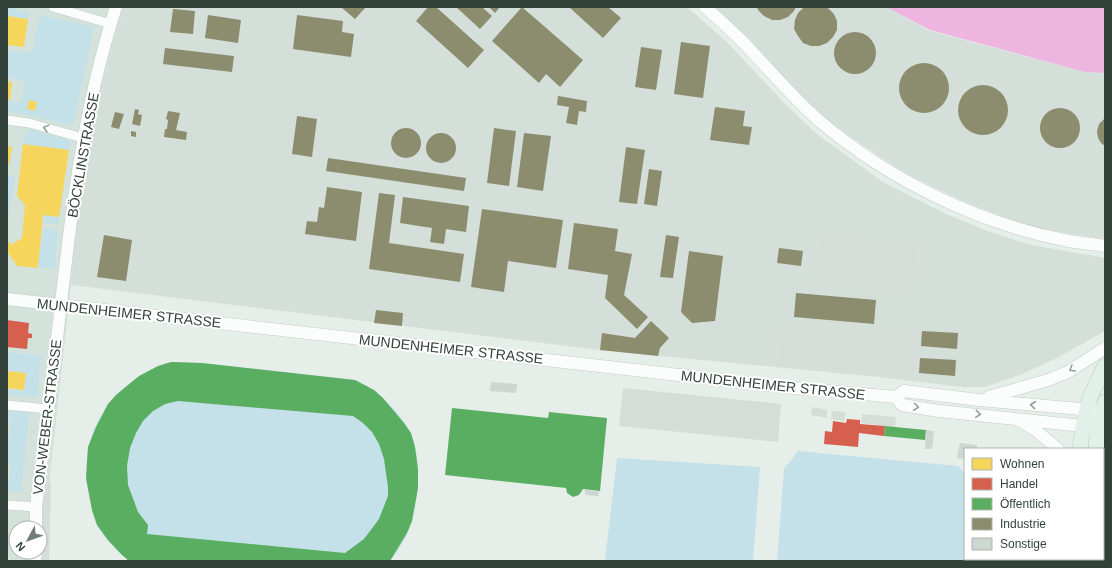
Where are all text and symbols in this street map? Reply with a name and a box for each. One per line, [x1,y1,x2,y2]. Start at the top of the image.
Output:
street label: BÖCKLINSTRASSE [63,91,102,219]
one-way arrow [42,124,49,133]
street label: MUNDENHEIMER STRASSE [36,295,222,331]
street label: MUNDENHEIMER STRASSE [358,331,544,367]
street label: VON-WEBER-STRASSE [30,338,64,496]
one-way arrow [1069,364,1076,371]
street label: MUNDENHEIMER STRASSE [680,367,866,403]
one-way arrow [1030,401,1036,410]
one-way arrow [913,402,919,411]
one-way arrow [975,410,981,419]
legend [964,448,1104,560]
text: Wohnen [1000,457,1044,471]
text: Handel [1000,477,1038,491]
text: Öffentlich [1000,497,1050,511]
text: Industrie [1000,517,1046,531]
north arrow [8,520,48,560]
text: Sonstige [1000,537,1047,551]
text: N [13,540,28,553]

